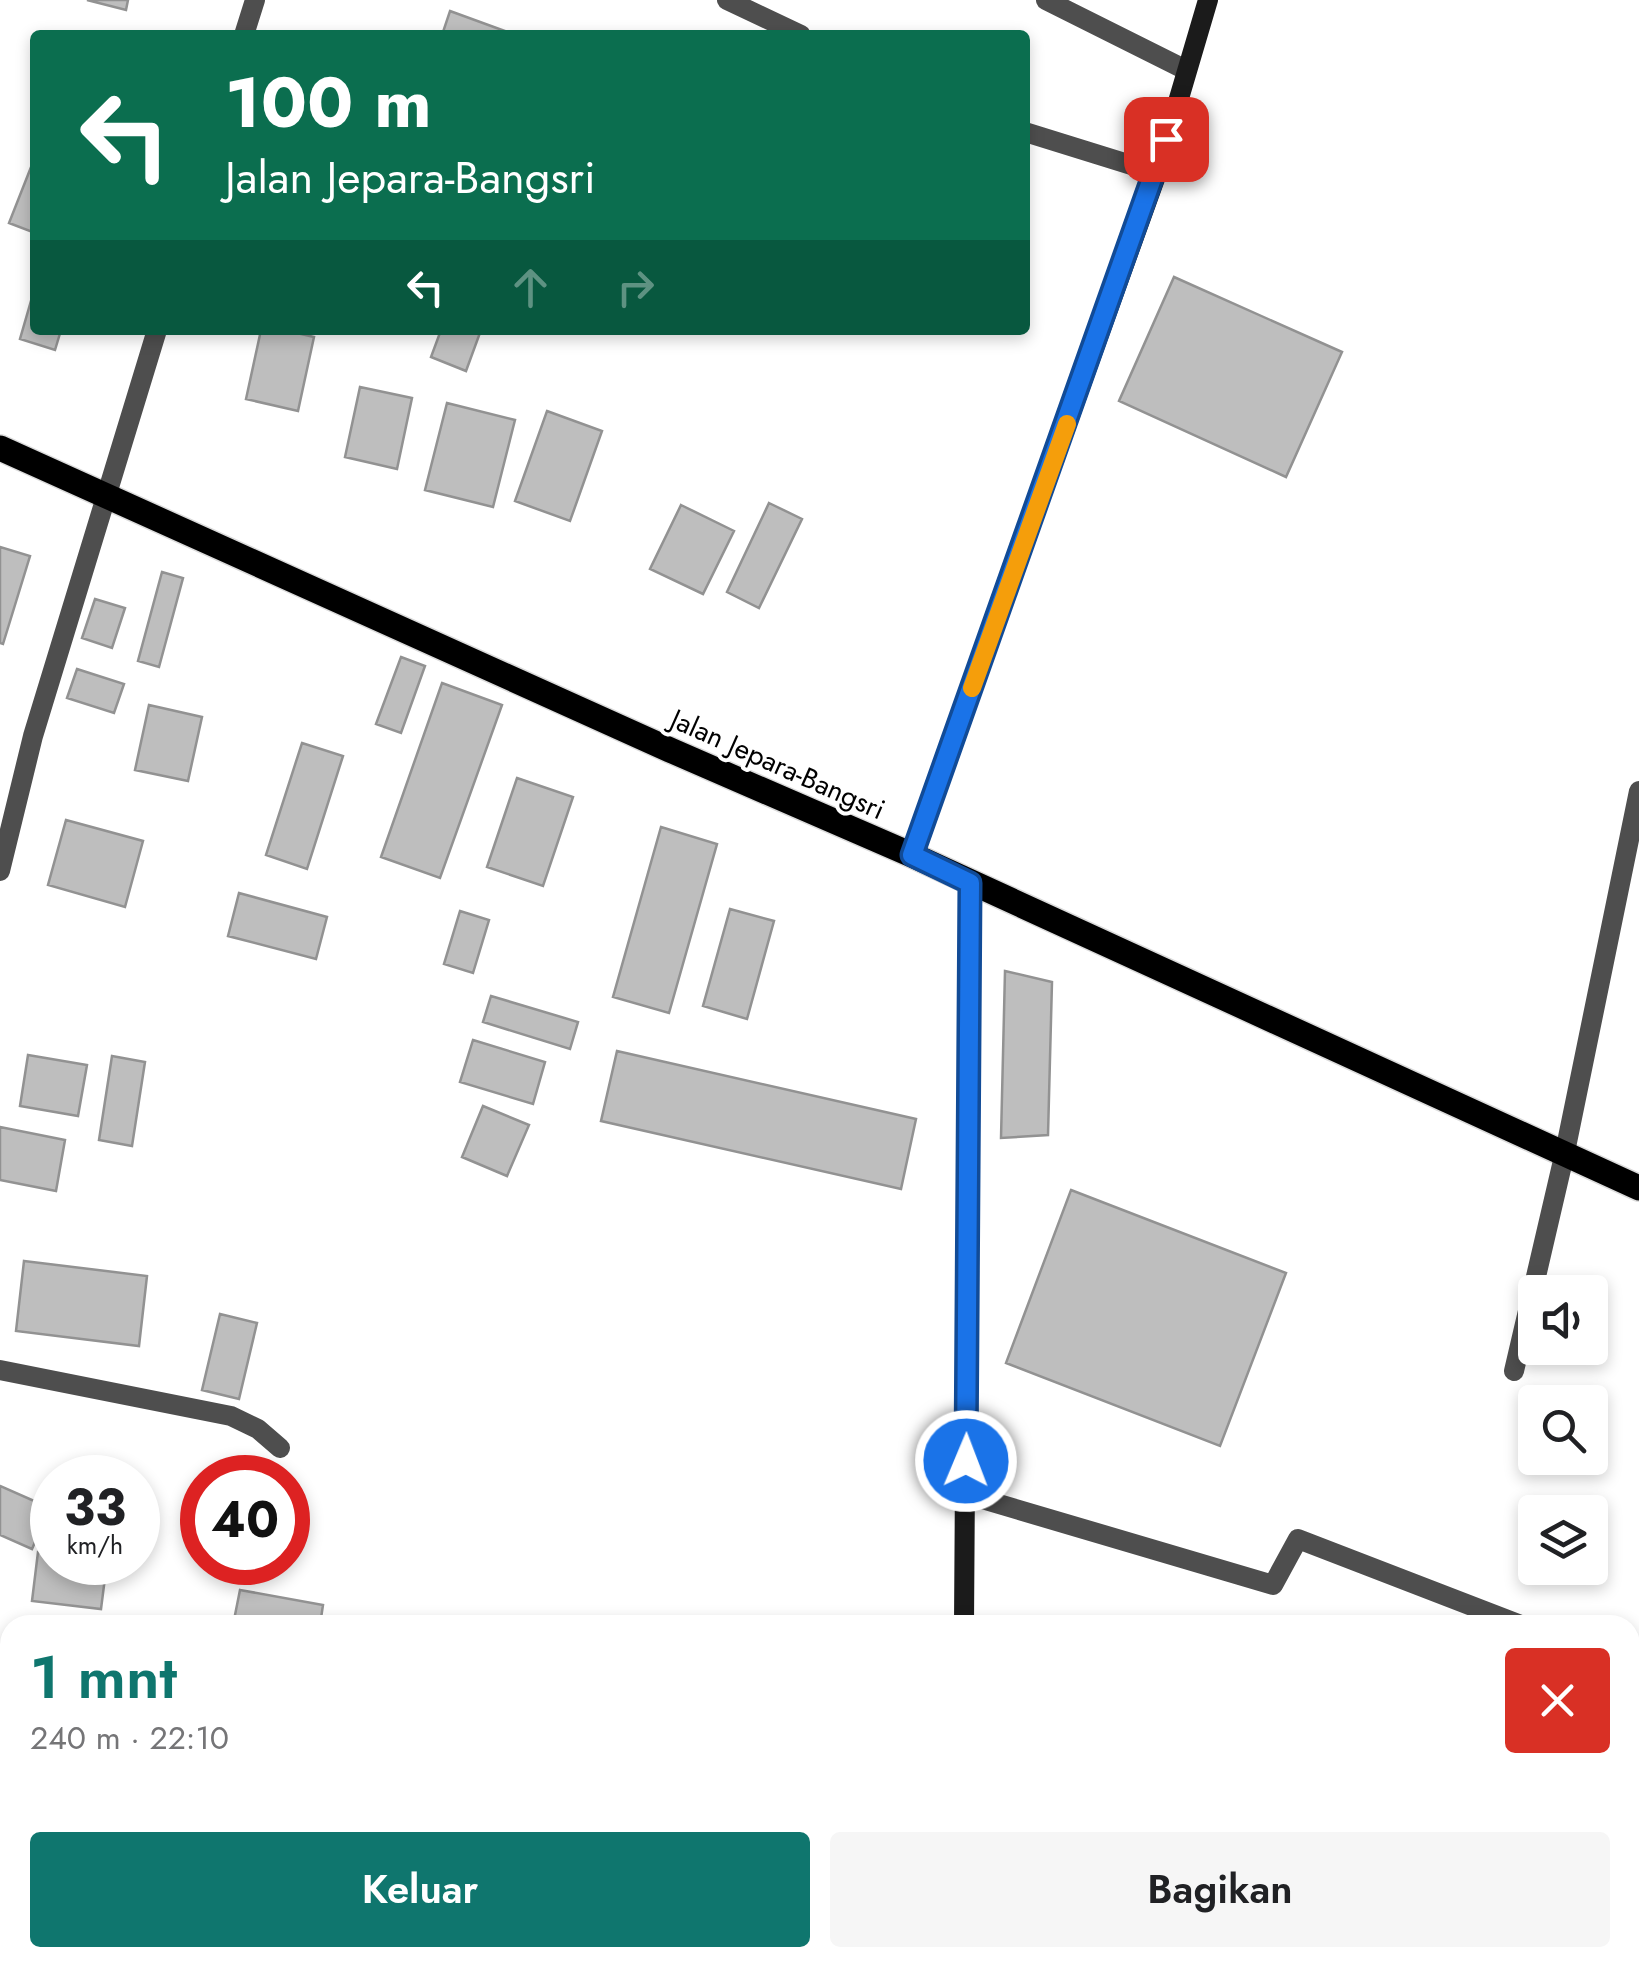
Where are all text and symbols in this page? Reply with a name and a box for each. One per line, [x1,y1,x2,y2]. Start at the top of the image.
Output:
text: 100 m [225,52,432,153]
icon: left [60,70,190,200]
pin [1124,97,1209,182]
icon: arrive [1139,112,1194,167]
text: Jalan Jepara-Bangsri [225,145,596,210]
icon: left [398,260,453,315]
icon: ahead [503,260,558,315]
icon: right [608,260,663,315]
street label: Jalan Jepara-Bangsri [660,697,891,830]
map controls [1518,1275,1608,1585]
button: sound [1518,1275,1608,1365]
button: search [1518,1385,1608,1475]
position arrow [914,1409,1018,1513]
speed limit sign: 40 [180,1455,310,1585]
text: 33 [64,1471,126,1544]
button: layers [1518,1495,1608,1585]
text: km/h [67,1527,123,1563]
text: 1 mnt [30,1634,177,1721]
button: close [1505,1648,1610,1753]
text: 240 m · 22:10 [30,1715,229,1761]
button: Keluar [30,1832,810,1947]
button: Bagikan [830,1832,1610,1947]

